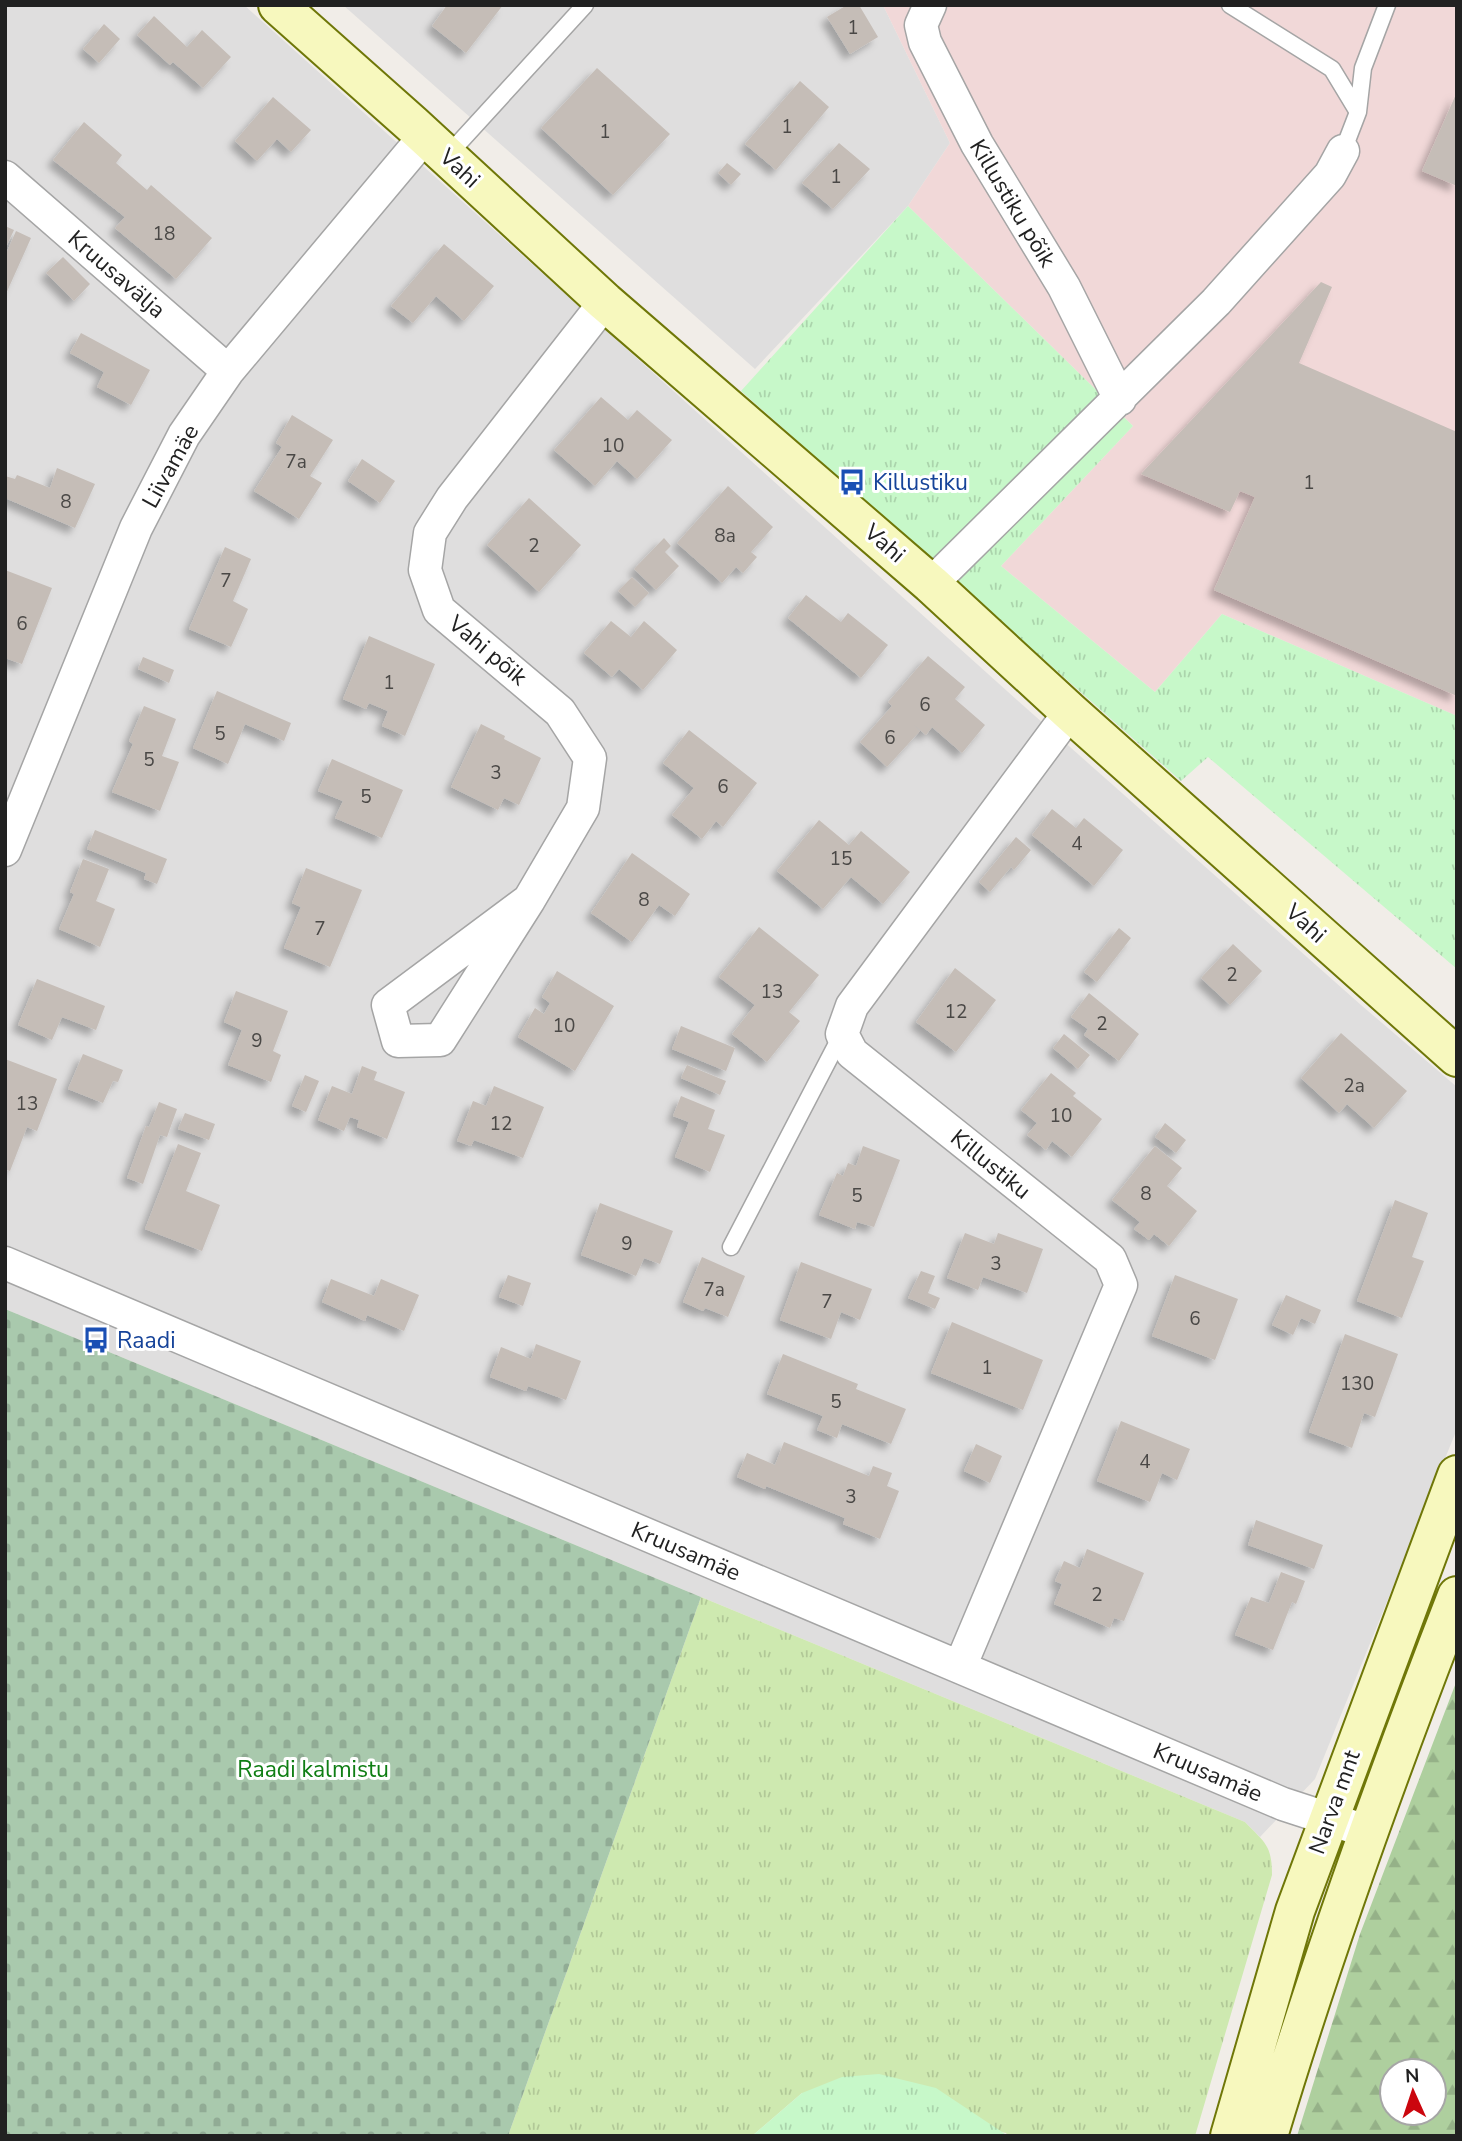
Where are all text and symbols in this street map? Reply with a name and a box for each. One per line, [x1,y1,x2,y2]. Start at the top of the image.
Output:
house number: 1 [847,15,859,41]
house number: 1 [781,114,793,140]
house number: 1 [599,119,611,145]
street label: Killustiku põik [962,134,1063,273]
street label: Vahi [432,141,487,195]
house number: 1 [830,164,842,190]
house number: 18 [153,221,175,247]
street label: Kruusavälja [61,223,172,325]
street label: Liivamäe [135,419,206,514]
house number: 10 [602,433,624,459]
house number: 7a [285,449,307,475]
bus stop icon: Killustiku [837,467,867,497]
place label: Killustiku [873,467,968,498]
house number: 1 [1303,470,1315,496]
house number: 8 [60,489,72,515]
street label: Vahi [857,516,912,570]
house number: 8a [714,523,736,549]
house number: 2 [528,533,540,559]
house number: 7 [220,568,232,594]
street label: Vahi põik [441,608,534,693]
house number: 6 [16,611,28,637]
house number: 1 [383,670,395,696]
house number: 6 [919,692,931,718]
house number: 5 [214,721,226,747]
house number: 6 [884,725,896,751]
house number: 5 [143,747,155,773]
house number: 3 [490,760,502,786]
house number: 6 [717,774,729,800]
house number: 5 [360,784,372,810]
house number: 4 [1071,831,1083,857]
house number: 15 [830,846,852,872]
house number: 8 [638,887,650,913]
street label: Vahi [1278,896,1333,950]
house number: 7 [314,916,326,942]
house number: 2 [1226,962,1238,988]
house number: 13 [761,979,783,1005]
house number: 12 [945,999,967,1025]
house number: 2 [1096,1011,1108,1037]
house number: 10 [553,1013,575,1039]
house number: 9 [251,1028,263,1054]
house number: 2a [1343,1073,1365,1099]
house number: 13 [16,1091,38,1117]
house number: 10 [1050,1103,1072,1129]
house number: 12 [490,1111,512,1137]
street label: Killustiku [944,1122,1037,1206]
house number: 8 [1140,1181,1152,1207]
house number: 5 [851,1183,863,1209]
house number: 9 [621,1231,633,1257]
house number: 3 [990,1251,1002,1277]
house number: 7a [703,1277,725,1303]
house number: 7 [821,1289,833,1315]
house number: 6 [1189,1306,1201,1332]
bus stop icon: Raadi [81,1325,111,1355]
place label: Raadi [117,1325,175,1356]
house number: 1 [981,1355,993,1381]
house number: 130 [1340,1371,1374,1397]
house number: 5 [830,1389,842,1415]
house number: 4 [1139,1449,1151,1475]
house number: 3 [845,1484,857,1510]
street label: Kruusamäe [626,1515,745,1588]
house number: 2 [1091,1582,1103,1608]
street label: Kruusamäe [1148,1736,1267,1809]
street label: Narva mnt [1301,1745,1368,1859]
park label: Raadi kalmistu [237,1754,389,1785]
north arrow [1378,2057,1448,2127]
text: N [1404,2063,1420,2089]

